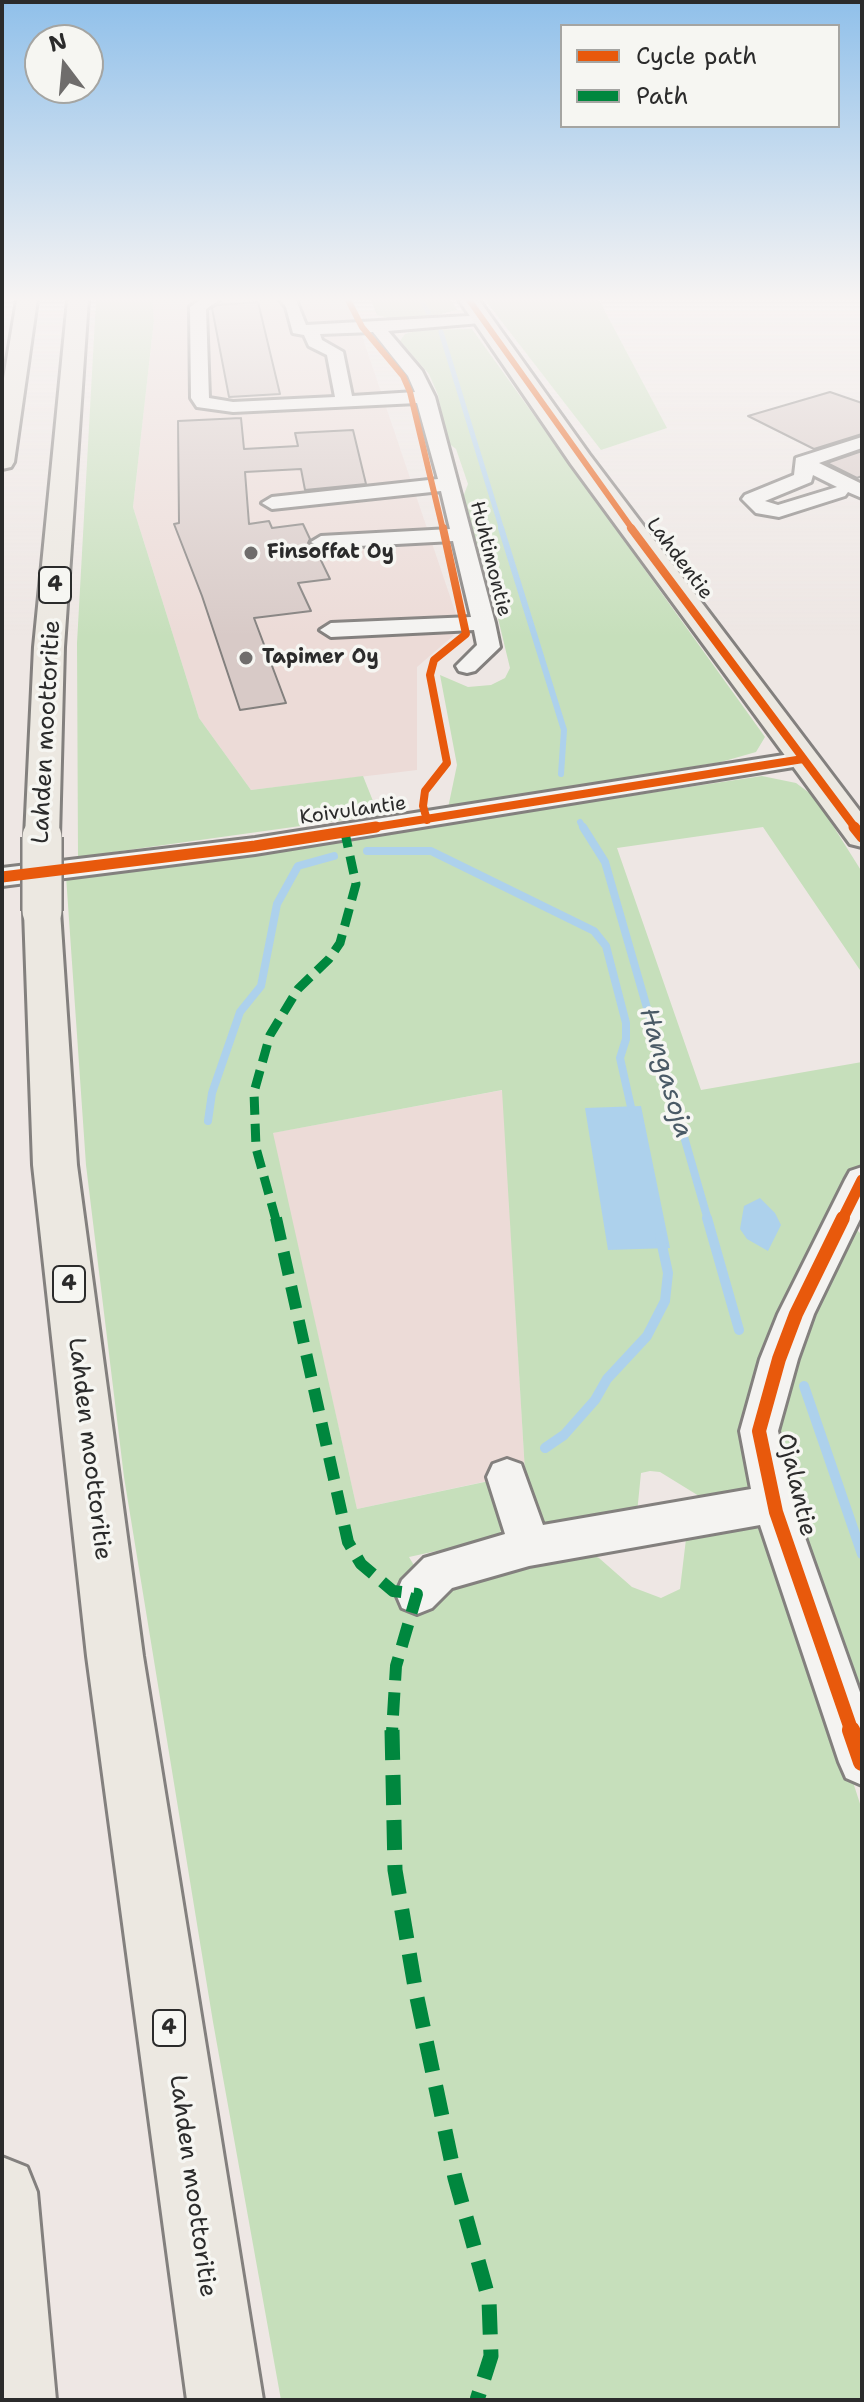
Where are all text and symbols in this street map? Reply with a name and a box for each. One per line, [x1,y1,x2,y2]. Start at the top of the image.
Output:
north arrow [24,24,104,104]
legend [560,24,840,128]
text: N [45,26,70,59]
text: Cycle path [636,40,757,72]
text: Path [636,80,688,112]
street label: Huhtimontie [464,499,516,619]
street label: Lahdentie [641,513,717,605]
place label: Finsoffat Oy [267,541,394,565]
marker: Finsoffat Oy [242,544,260,562]
road number: 4 [39,567,71,603]
street label: Lahden moottoritie [27,619,67,845]
place label: Tapimer Oy [262,646,379,670]
marker: Tapimer Oy [237,649,255,667]
street label: Koivulantie [298,792,408,830]
water label: Hangasoja [632,1004,698,1142]
road number: 4 [53,1266,85,1302]
street label: Lahden moottoritie [61,1336,117,1562]
street label: Ojalantie [770,1431,822,1539]
road number: 4 [153,2010,185,2046]
street label: Lahden moottoritie [162,2073,222,2299]

